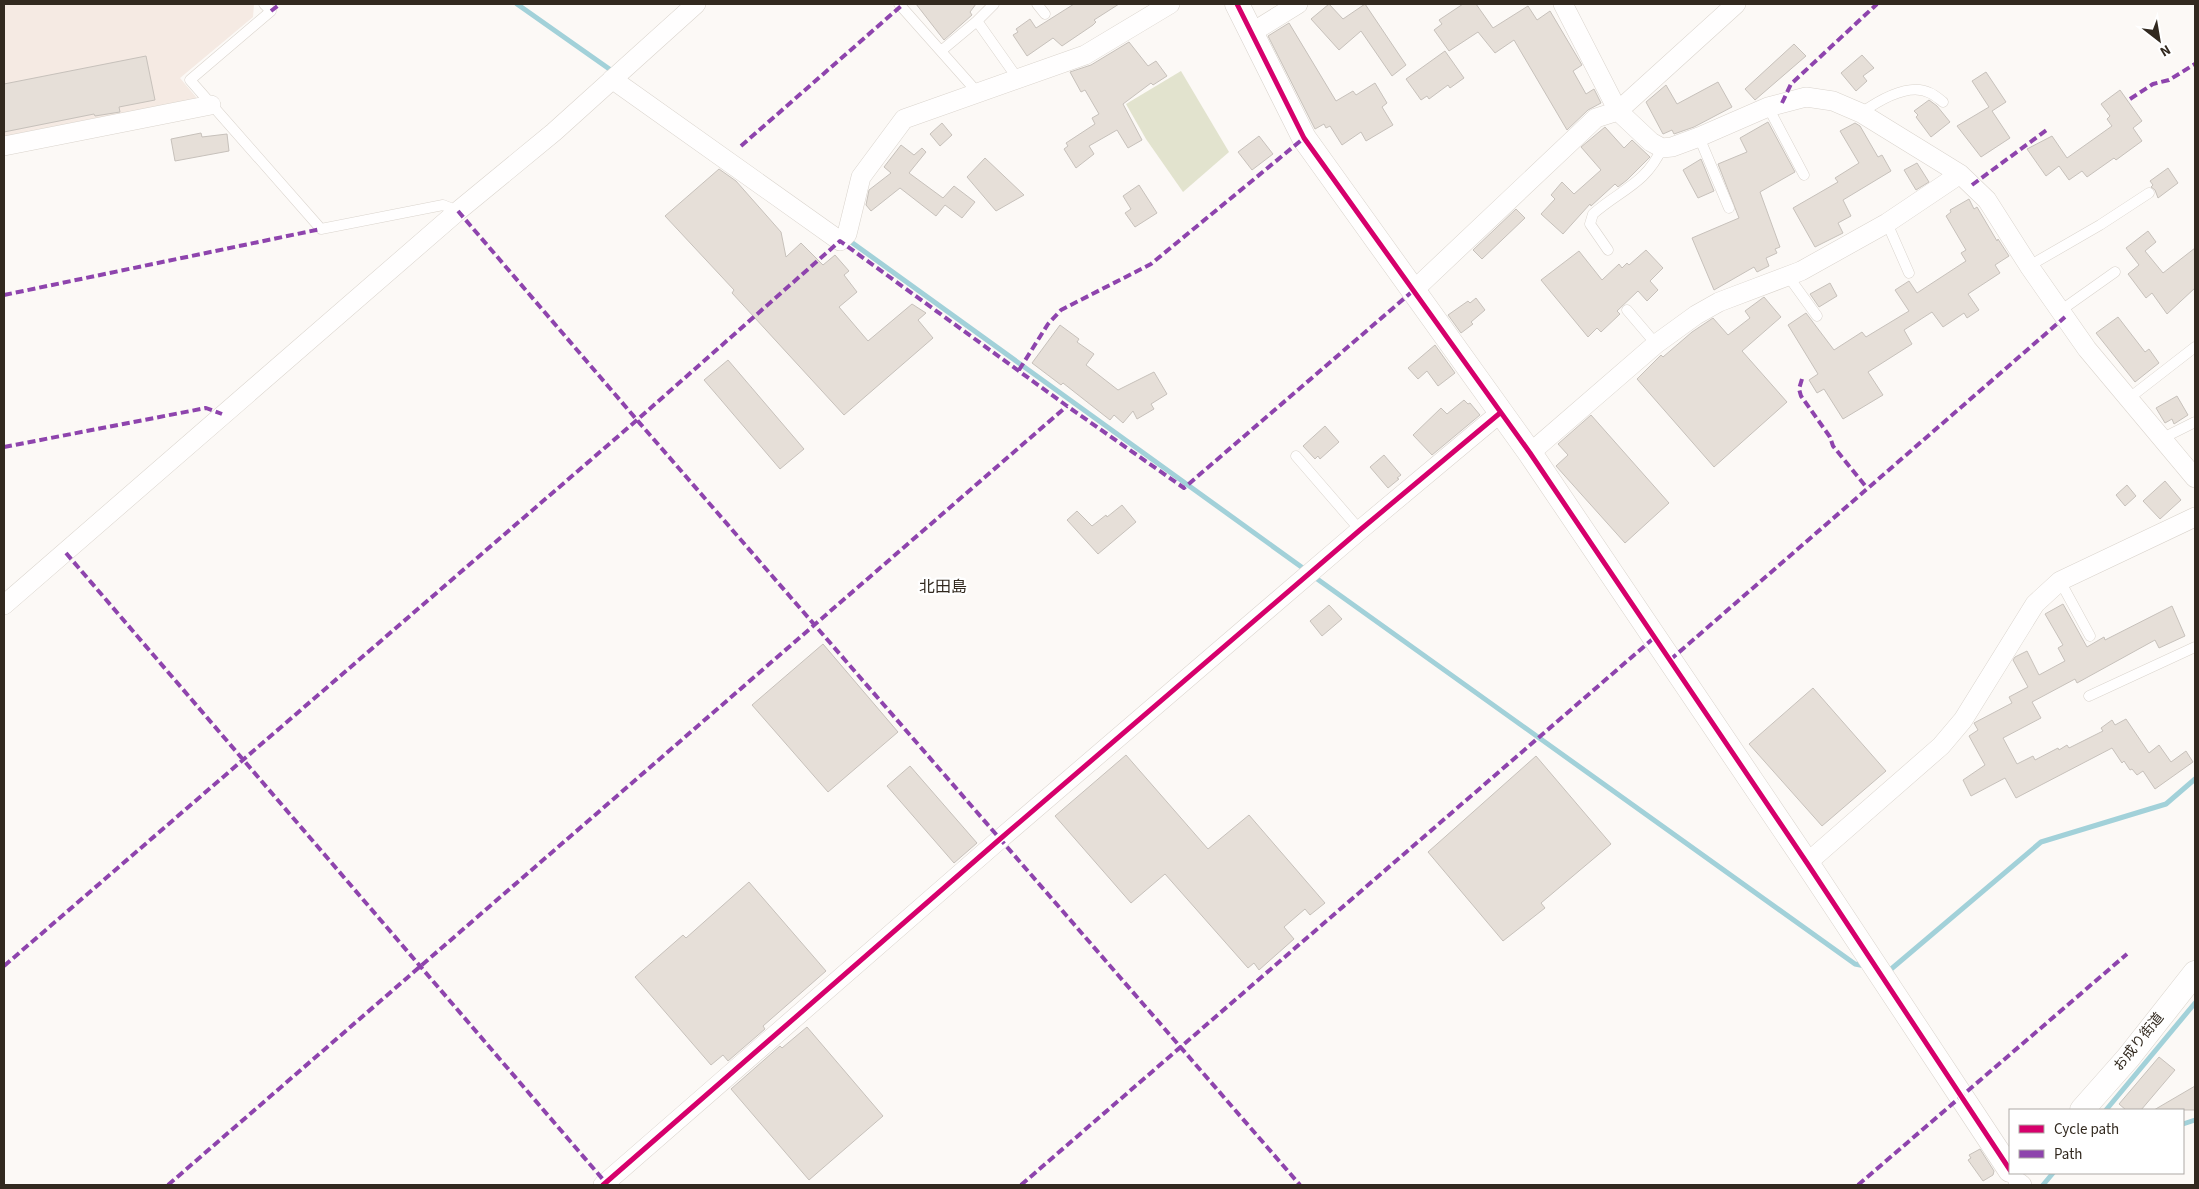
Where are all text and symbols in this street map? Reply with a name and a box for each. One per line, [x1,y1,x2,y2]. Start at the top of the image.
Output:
north arrow [2134,15,2184,65]
text: N [2156,39,2174,61]
district label: 北田島 [919,576,967,598]
street label: お成り街道 [2109,1009,2169,1075]
legend [2009,1109,2184,1174]
text: Cycle path [2054,1119,2119,1140]
text: Path [2054,1144,2082,1165]

